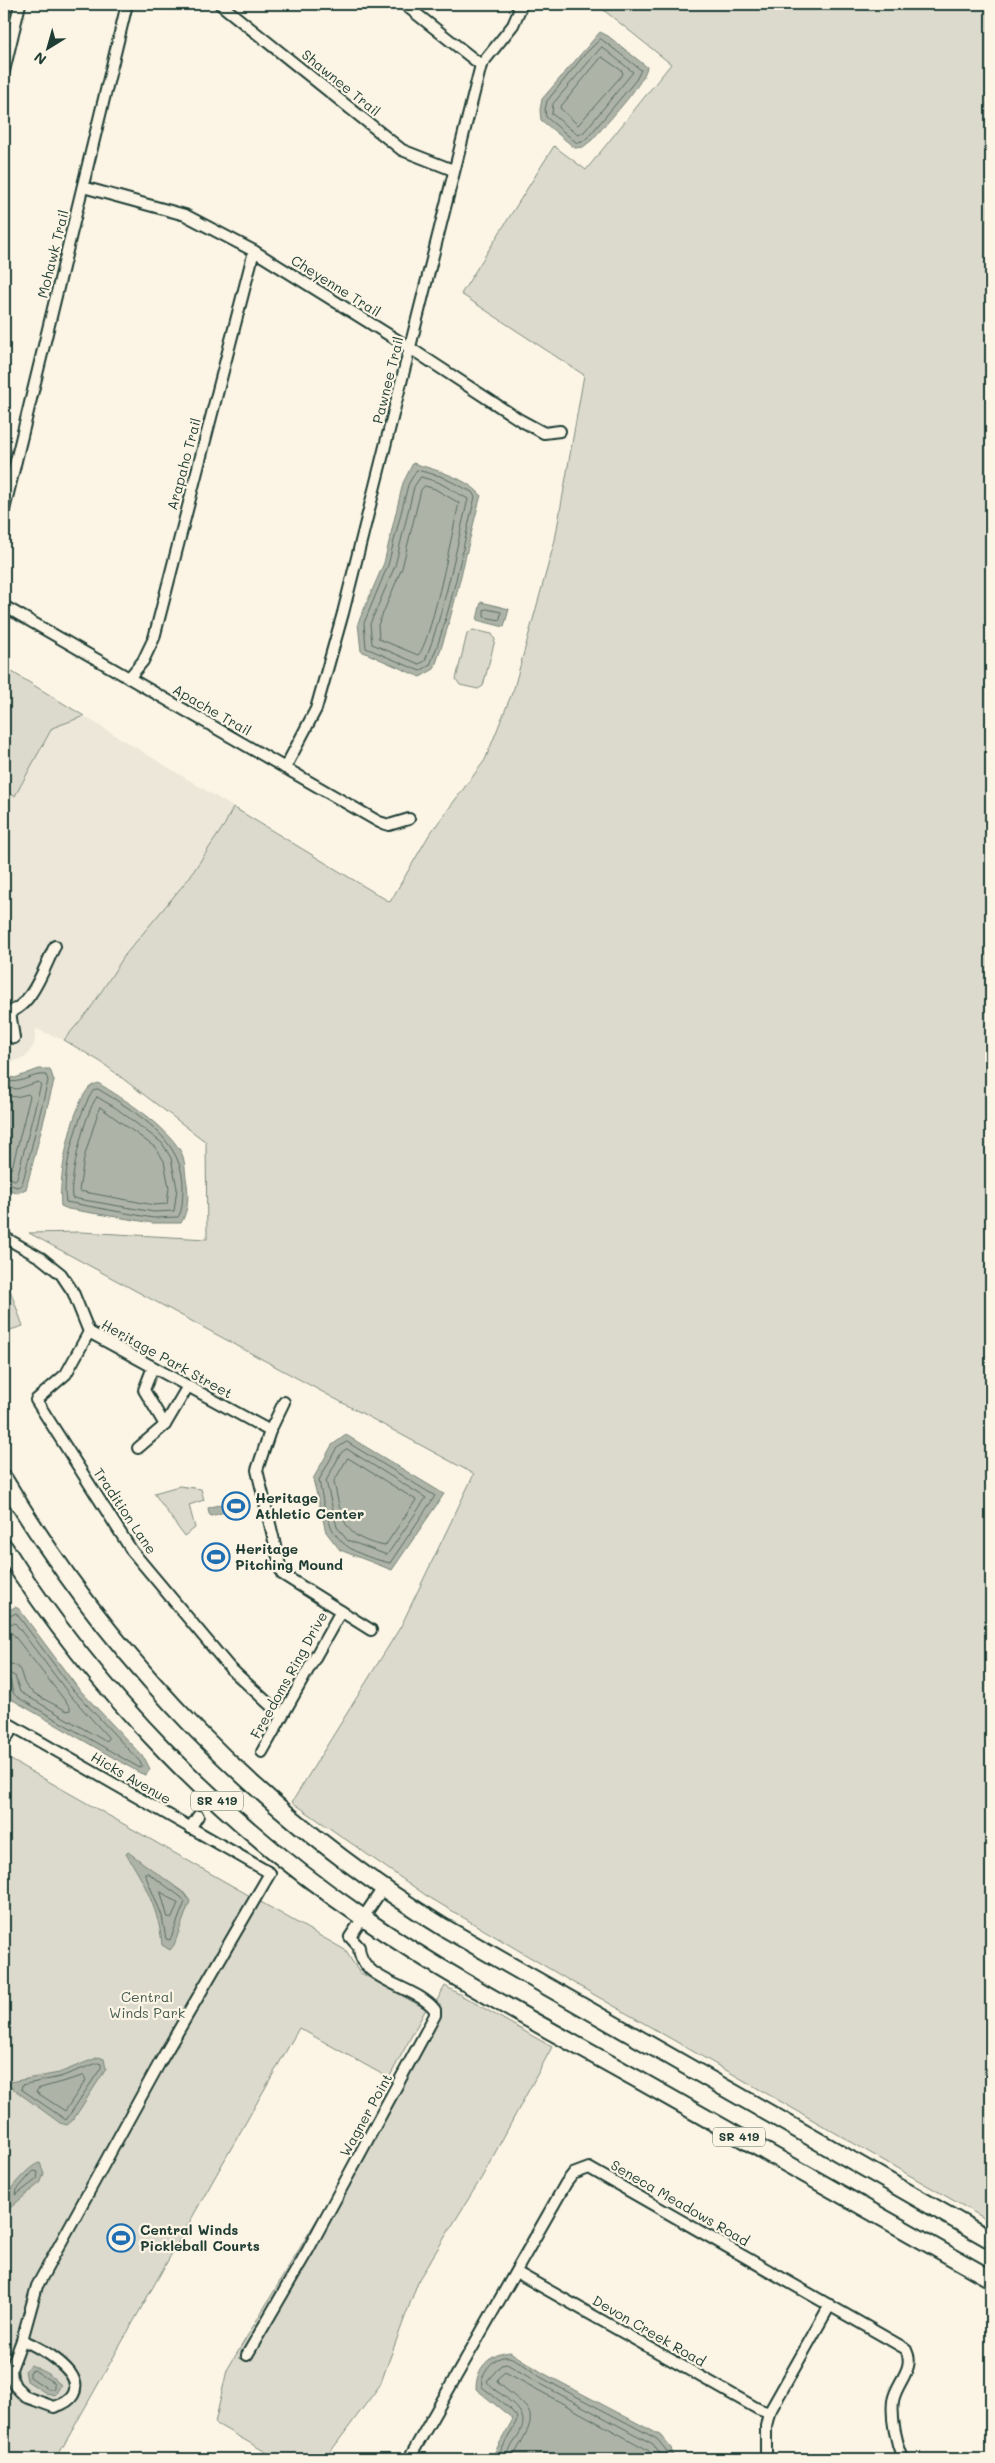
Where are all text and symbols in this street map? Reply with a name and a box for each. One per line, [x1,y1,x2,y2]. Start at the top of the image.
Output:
north arrow [22,22,72,72]
street label: Shawnee Trail [298,45,385,120]
text: N [30,48,50,70]
street label: Mohawk Trail [32,208,73,300]
street label: Cheyenne Trail [288,250,385,321]
street label: Pawnee Trail [368,334,408,425]
street label: Arapaho Trail [162,416,205,512]
street label: Apache Trail [170,679,255,740]
street label: Heritage Park Street [98,1315,236,1402]
street label: Tradition Lane [90,1464,161,1558]
place label: Heritage Athletic Center [255,1488,364,1523]
sports icon: Heritage Athletic Center [221,1491,251,1521]
place label: Heritage Pitching Mound [235,1539,343,1574]
sports icon: Heritage Pitching Mound [201,1542,231,1572]
street label: Freedoms Ring Drive [246,1608,331,1742]
street label: Hicks Avenue [88,1747,175,1808]
road number: SR 419 [191,1792,243,1810]
park label: Central Winds Park [109,1987,185,2022]
street label: Wagner Point [335,2070,396,2160]
road number: SR 419 [713,2128,765,2146]
street label: Seneca Meadows Road [607,2155,753,2250]
place label: Central Winds Pickleball Courts [140,2220,260,2255]
sports icon: Central Winds Pickleball Courts [106,2223,136,2253]
street label: Devon Creek Road [589,2290,709,2371]

